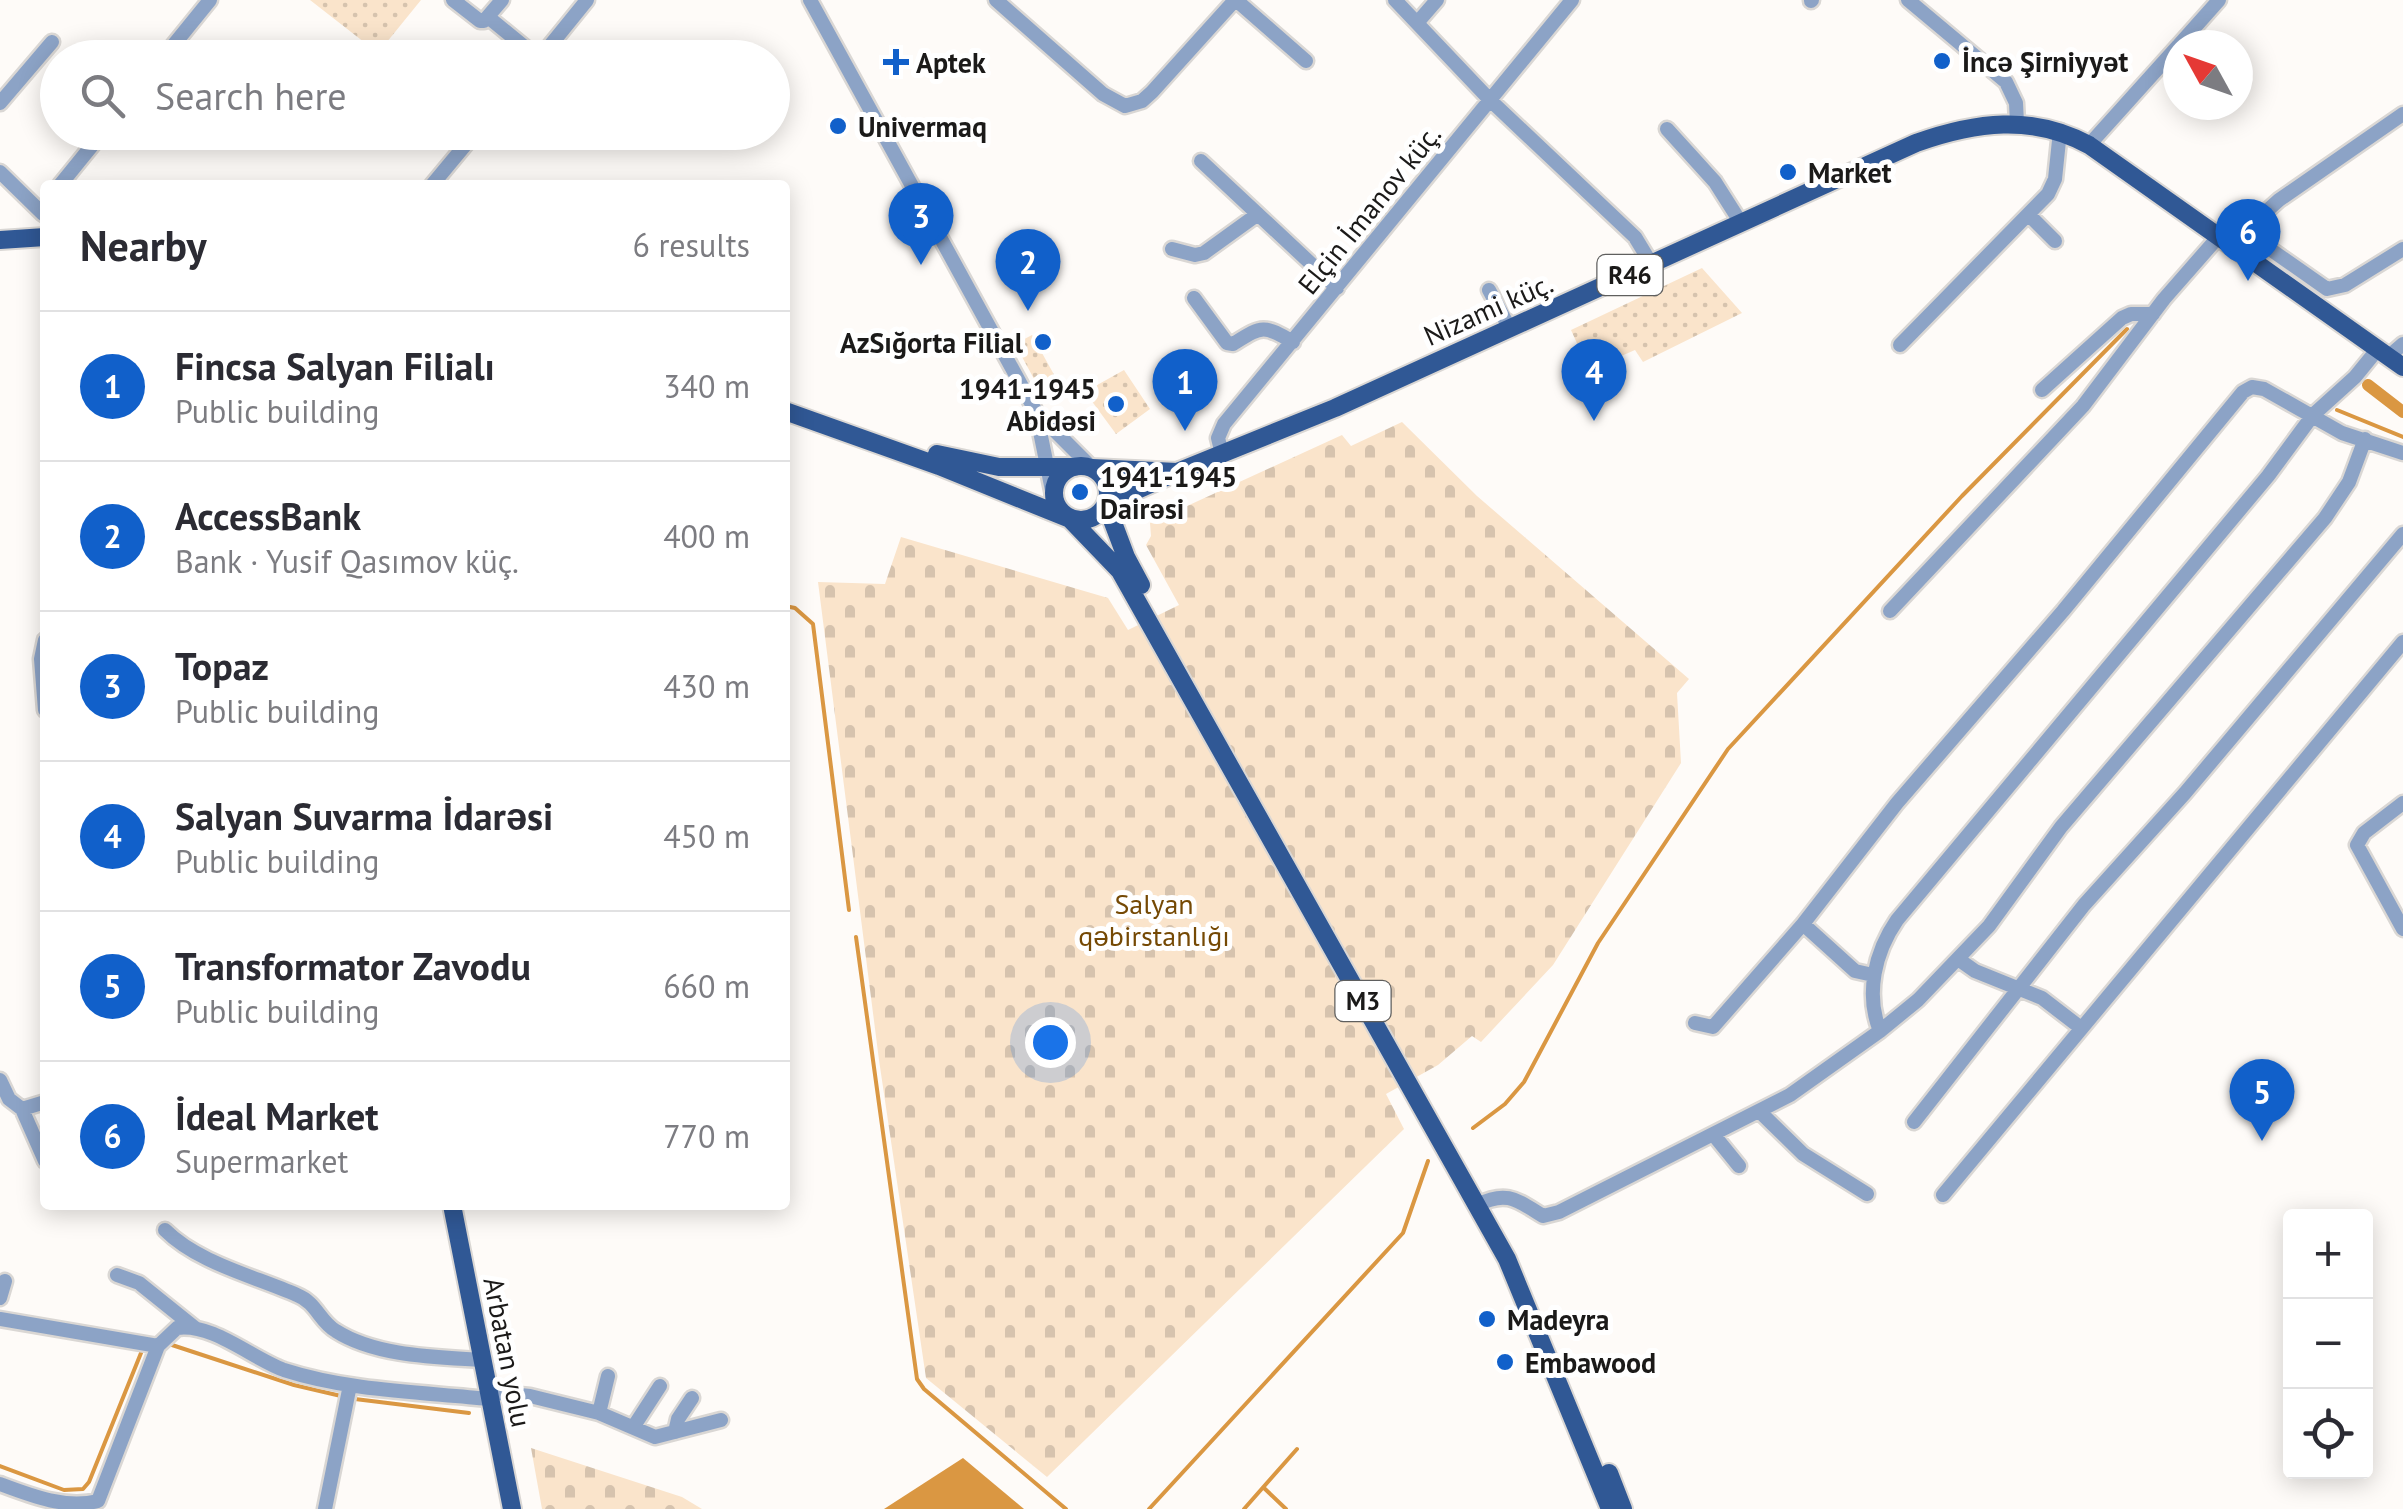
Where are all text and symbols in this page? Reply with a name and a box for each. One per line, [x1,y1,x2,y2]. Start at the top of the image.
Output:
north arrow [2163,30,2253,120]
search box [40,40,790,150]
place label: İncə Şirniyyət [1962,43,2129,80]
place label: Aptek [916,44,986,81]
marker: İncə Şirniyyət [1931,50,1953,72]
marker: Aptek [885,51,907,73]
icon: search [75,68,130,123]
text: Search here [155,71,347,120]
place label: Univermaq [858,108,987,145]
marker: Univermaq [827,115,849,137]
street label: Elçin İmanov küç. [1289,117,1449,301]
place label: Market [1808,154,1892,191]
marker: Market [1777,161,1799,183]
pin: 3 [888,182,954,265]
pin: 6 [2216,198,2280,281]
text: Nearby [80,218,207,273]
text: 6 results [632,224,750,266]
pin: 2 [996,228,1060,311]
road number: R46 [1598,255,1662,295]
street label: Nizami küç. [1418,264,1558,354]
place label: AzSığorta Filial [840,324,1024,361]
marker: AzSığorta Filial [1032,331,1054,353]
pin: 4 [1562,338,1626,421]
text: Fincsa Salyan Filialı [175,341,495,390]
pin: 1 [1152,348,1218,431]
text: 1 [103,365,122,407]
text: 340 m [663,365,750,407]
place label: 1941-1945 Abidəsi [959,370,1096,439]
text: Public building [175,390,379,432]
marker: 1941-1945 Abidəsi [1105,393,1127,415]
place label: 1941-1945 Dairəsi [1100,458,1237,527]
marker: 1941-1945 Dairəsi [1069,481,1091,503]
text: AccessBank [175,491,361,540]
text: 2 [103,515,122,557]
text: 400 m [663,515,750,557]
text: Bank · Yusif Qasımov küç. [175,540,519,582]
text: Topaz [175,641,269,690]
text: 3 [103,665,122,707]
text: 430 m [663,665,750,707]
text: Public building [175,690,379,732]
text: Salyan Suvarma İdarəsi [175,791,553,840]
text: 4 [103,815,122,857]
text: 450 m [663,815,750,857]
text: Public building [175,840,379,882]
park label: Salyan qəbirstanlığı [1078,885,1230,954]
text: Transformator Zavodu [175,941,531,990]
text: 5 [103,965,122,1007]
text: 660 m [663,965,750,1007]
road number: M3 [1336,981,1390,1021]
text: Public building [175,990,379,1032]
your location [1025,1017,1076,1068]
pin: 5 [2230,1058,2294,1141]
text: İdeal Market [175,1091,379,1140]
text: 6 [103,1115,122,1157]
text: 770 m [663,1115,750,1157]
text: Supermarket [175,1140,348,1182]
map controls [2283,1209,2373,1479]
button: + [2283,1209,2373,1299]
street label: Arbatan yolu [475,1274,541,1430]
button: − [2283,1299,2373,1389]
place label: Madeyra [1507,1301,1609,1338]
marker: Madeyra [1476,1308,1498,1330]
place label: Embawood [1525,1344,1656,1381]
marker: Embawood [1494,1351,1516,1373]
button: locate [2283,1389,2373,1479]

